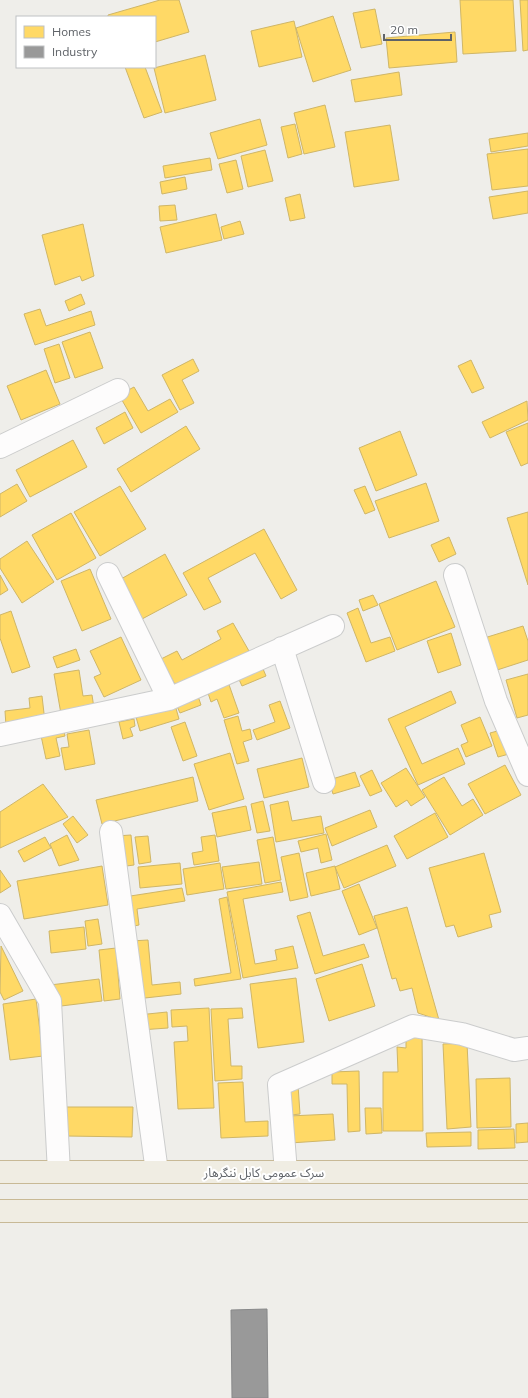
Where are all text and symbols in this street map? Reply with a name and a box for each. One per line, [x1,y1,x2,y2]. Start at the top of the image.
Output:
legend [16,16,156,68]
scale bar [384,16,451,42]
text: 20 m [390,22,418,37]
text: Homes [52,24,91,39]
text: Industry [52,44,98,59]
street label: سرک عمومی کابل ننگرهار [203,1165,324,1180]

